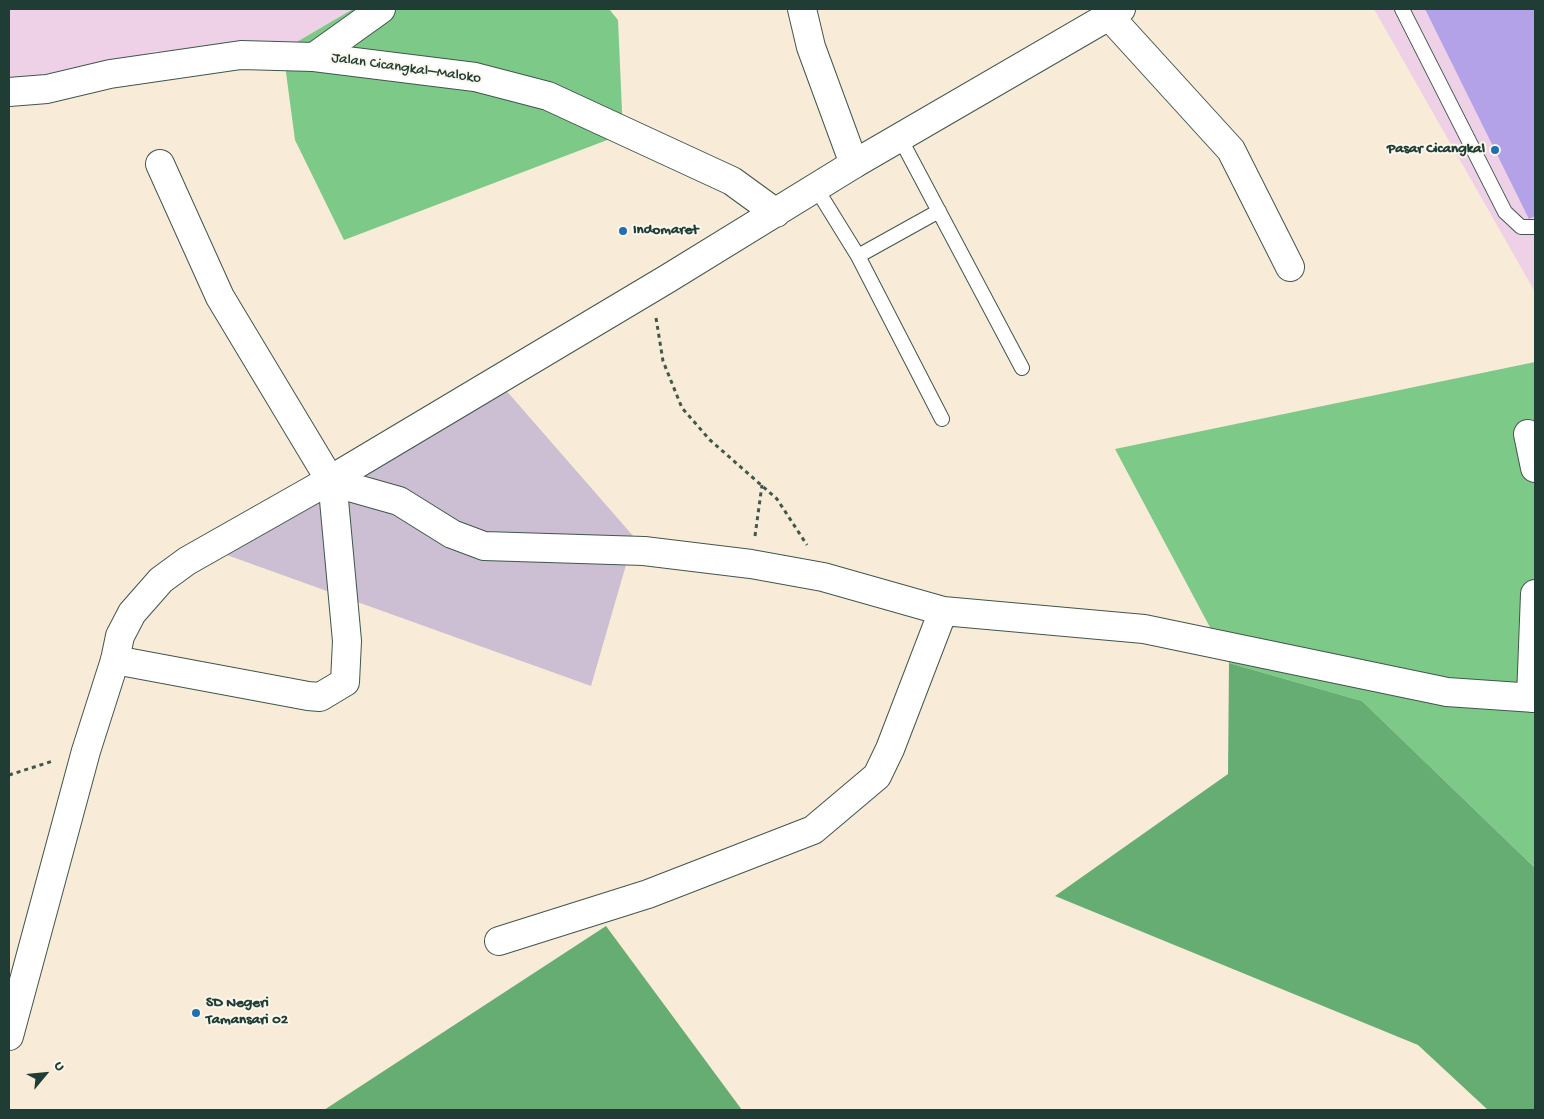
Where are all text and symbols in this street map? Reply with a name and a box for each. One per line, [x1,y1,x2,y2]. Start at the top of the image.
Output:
street label: Jalan Cicangkal–Maloko [330,50,482,88]
place label: Pasar Cicangkal [1387,141,1485,159]
marker: Pasar Cicangkal [1489,144,1501,156]
place label: Indomaret [633,222,698,240]
marker: Indomaret [617,225,629,237]
place label: SD Negeri Tamansari 02 [206,995,288,1030]
marker: SD Negeri Tamansari 02 [190,1007,202,1019]
north arrow [20,1049,70,1099]
text: U [49,1059,68,1074]

